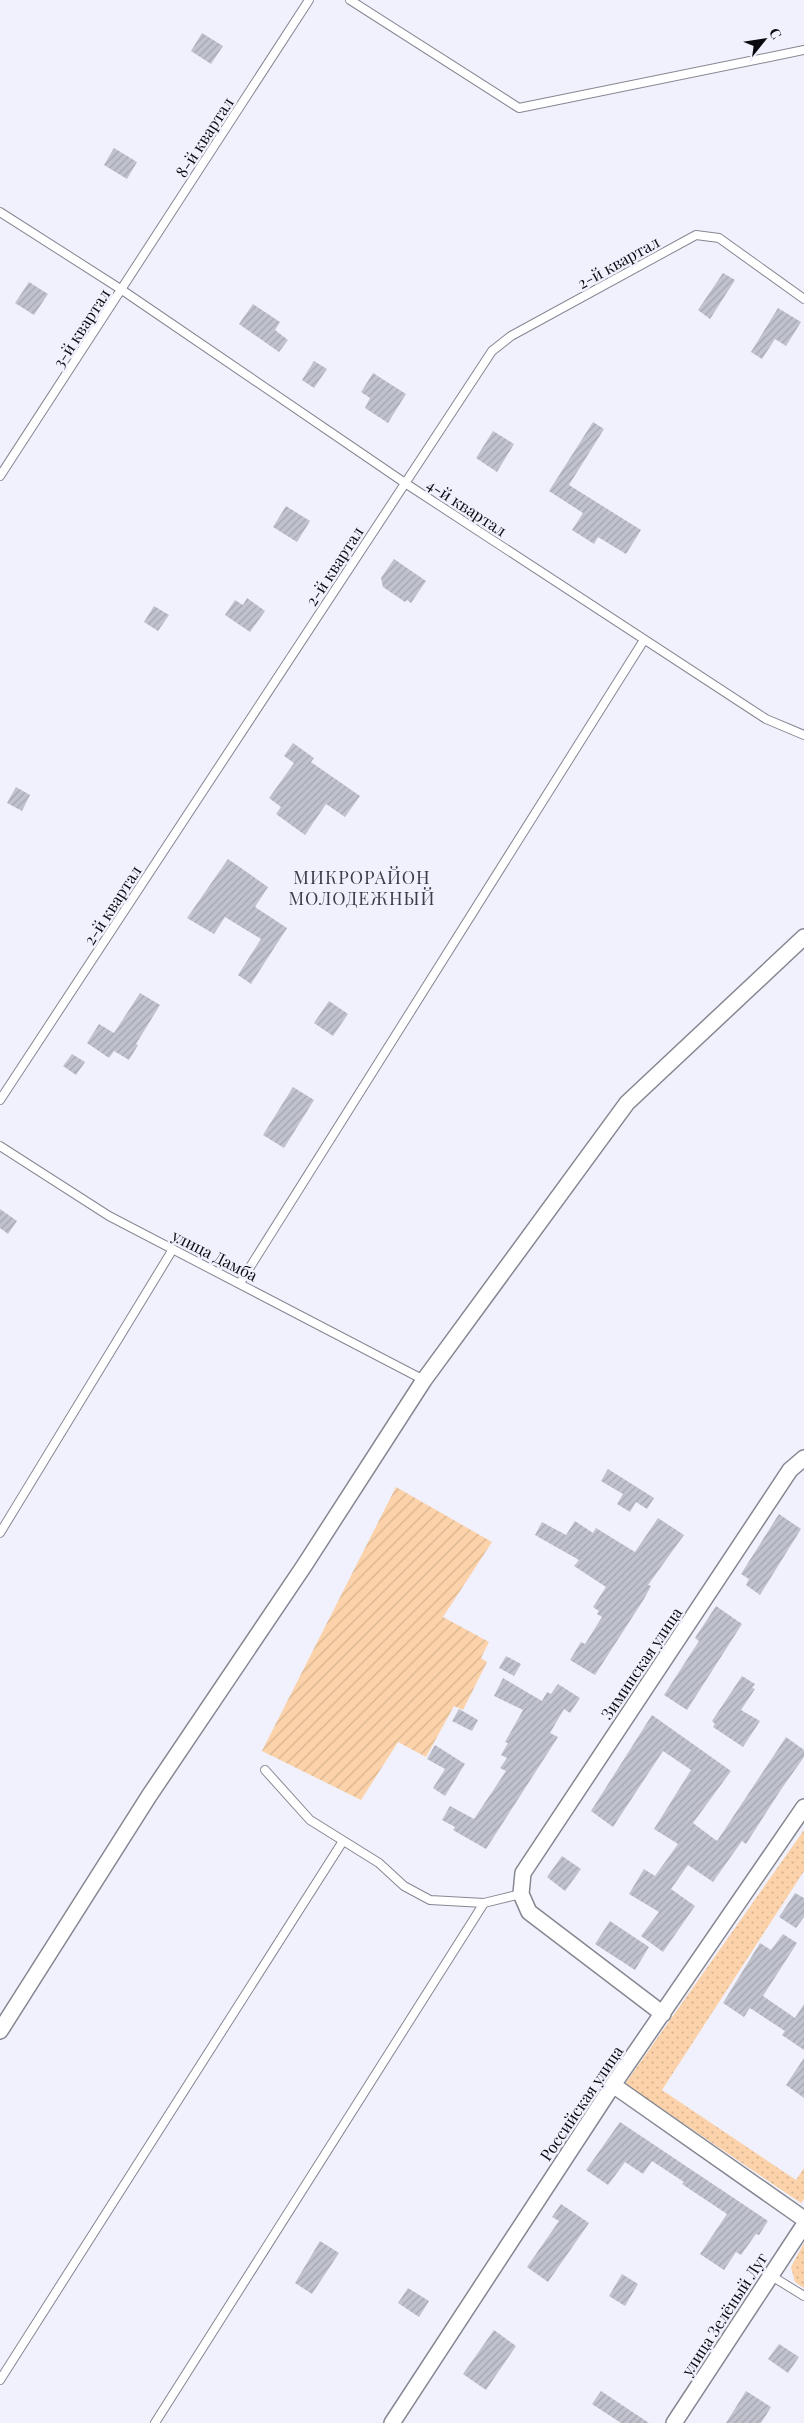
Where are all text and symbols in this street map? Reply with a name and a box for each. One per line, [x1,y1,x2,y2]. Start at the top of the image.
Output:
north arrow [739,15,789,65]
text: С [765,24,786,42]
street label: 8-й квартал [170,93,238,181]
street label: 2-й квартал [573,231,663,293]
street label: 3-й квартал [48,284,114,372]
street label: 4-й квартал [423,473,511,541]
street label: 2-й квартал [301,522,367,610]
street label: 2-й квартал [79,861,145,949]
district label: МИКРОРАЙОН МОЛОДЕЖНЫЙ [288,865,436,910]
street label: улица Дамба [168,1224,261,1286]
street label: Зиминская улица [596,1603,686,1723]
street label: Российская улица [535,2041,627,2165]
street label: улица Зелёный Луг [676,2248,772,2381]

